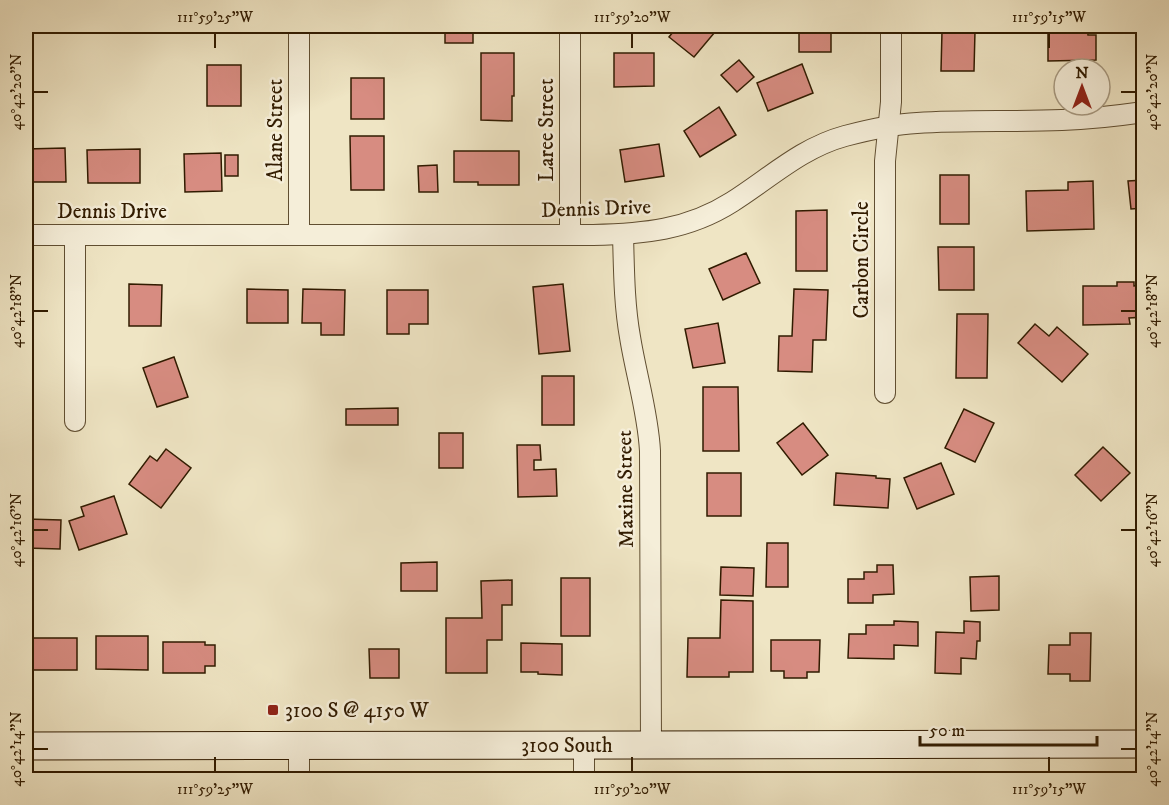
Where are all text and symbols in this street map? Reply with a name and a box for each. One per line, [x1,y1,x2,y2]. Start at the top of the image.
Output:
text: 111°59'25"W [177,8,253,27]
text: 111°59'20"W [594,8,671,27]
text: 111°59'15"W [1012,8,1086,27]
text: 40°42'20"N [7,54,26,130]
text: 40°42'20"N [1143,54,1162,130]
north arrow [1052,57,1112,117]
text: N [1075,63,1089,83]
street label: Laree Street [534,78,560,182]
street label: Alane Street [263,79,289,181]
street label: Dennis Drive [541,194,652,224]
street label: Dennis Drive [57,199,167,225]
street label: Carbon Circle [849,201,875,319]
text: 40°42'18"N [7,274,26,348]
text: 40°42'18"N [1143,274,1162,348]
street label: Maxine Street [612,430,640,548]
text: 40°42'16"N [7,493,26,567]
text: 40°42'16"N [1143,493,1162,567]
place label: 3100 S @ 4150 W [285,698,429,724]
marker: 3100 S @ 4150 W [266,703,280,717]
scale bar [920,709,1097,747]
text: 40°42'14"N [7,711,26,787]
text: 40°42'14"N [1143,711,1162,787]
text: 50 m [929,720,965,742]
street label: 3100 South [521,733,613,759]
text: 111°59'25"W [177,780,253,799]
text: 111°59'20"W [594,780,671,799]
text: 111°59'15"W [1012,780,1086,799]

